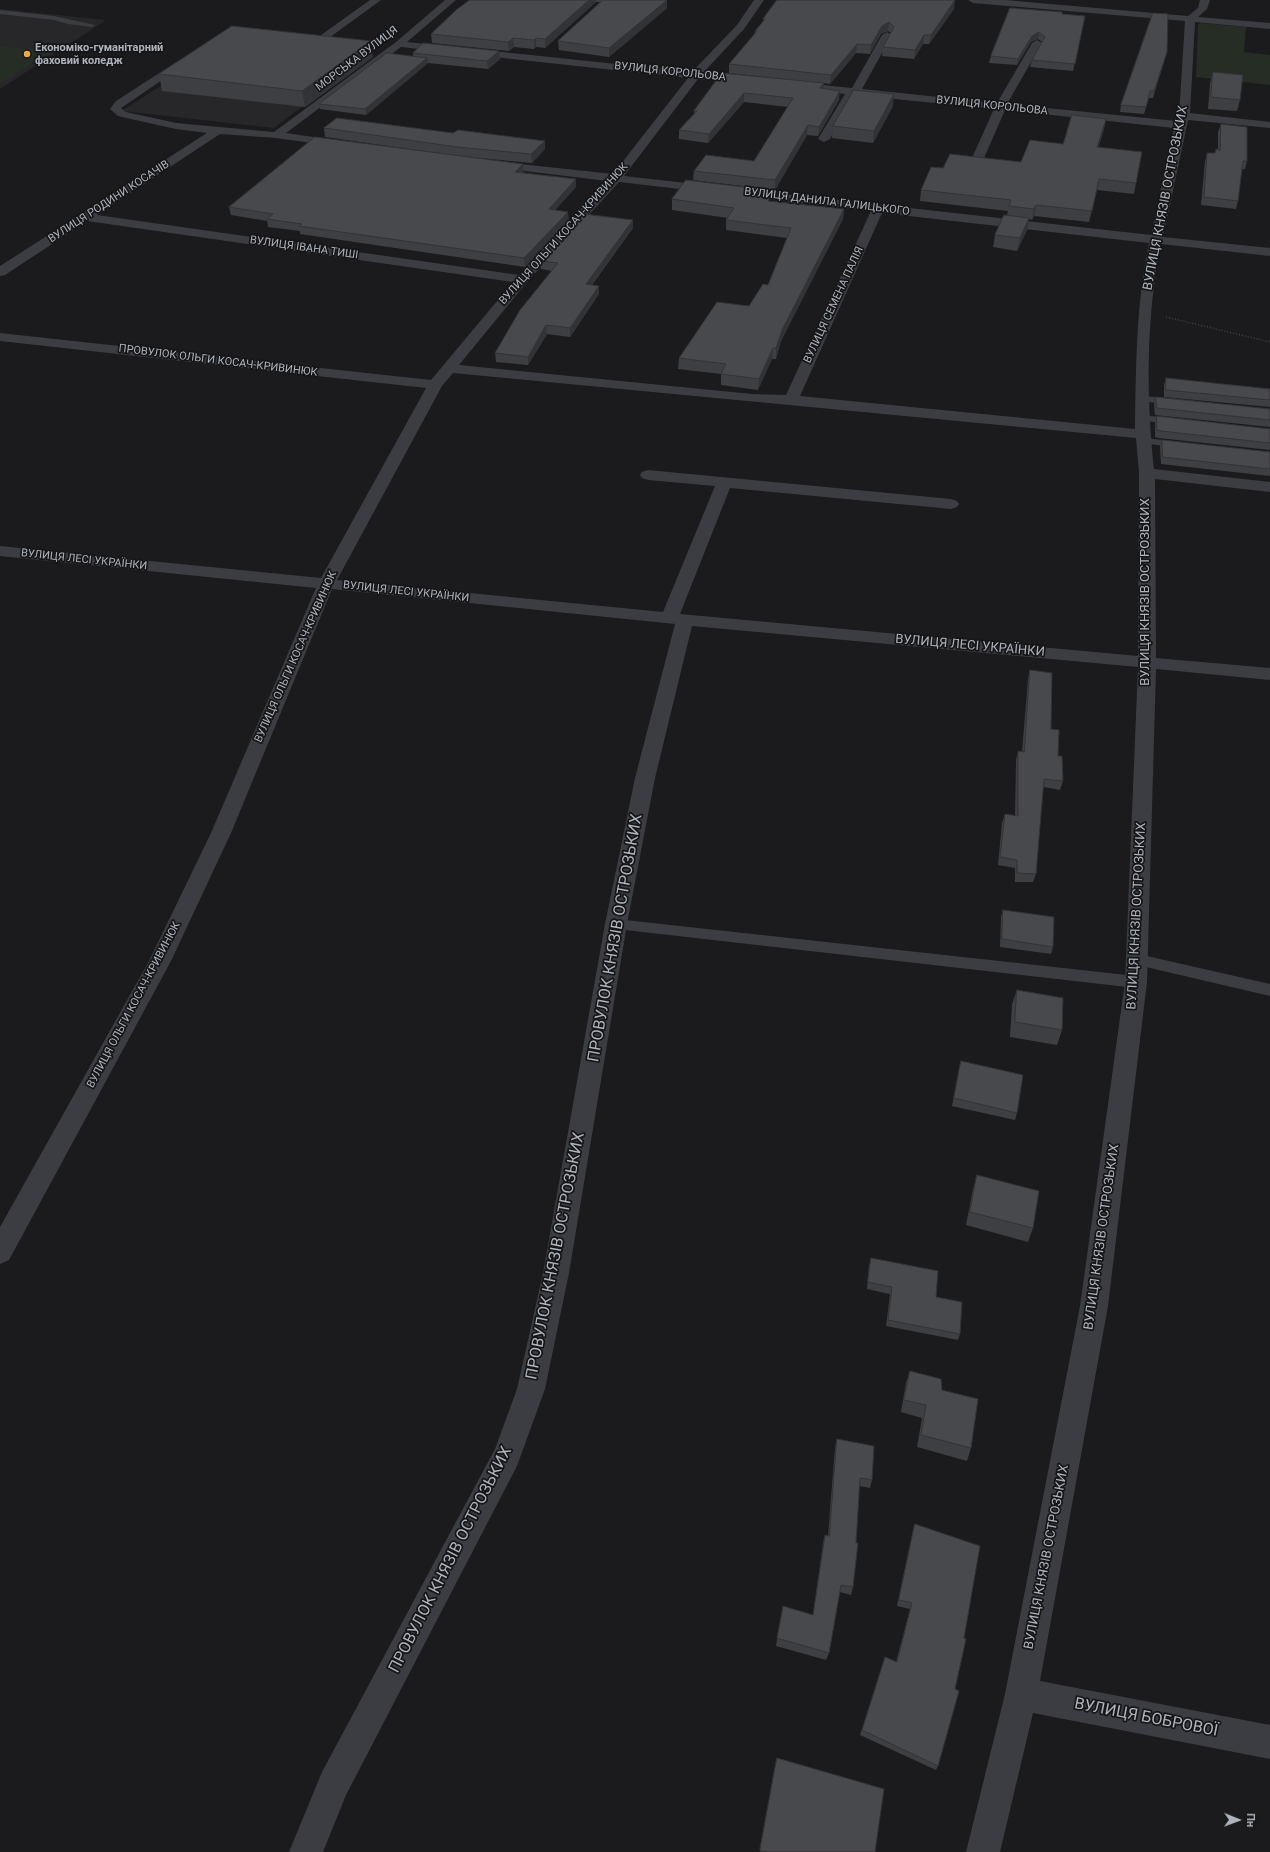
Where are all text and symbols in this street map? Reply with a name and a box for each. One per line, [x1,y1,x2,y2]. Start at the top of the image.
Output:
street label: МОРСЬКА ВУЛИЦЯ [313,24,401,94]
place label: Економіко-гуманітарний фаховий коледж [35,41,163,67]
marker: Економіко-гуманітарний фаховий коледж [22,49,32,59]
street label: ВУЛИЦЯ КОРОЛЬОВА [614,60,726,84]
street label: ВУЛИЦЯ КОРОЛЬОВА [936,94,1048,118]
street label: ВУЛИЦЯ КНЯЗІВ ОСТРОЗЬКИХ [1140,104,1192,292]
street label: ВУЛИЦЯ РОДИНИ КОСАЧІВ [46,158,172,246]
street label: ВУЛИЦЯ ОЛЬГИ КОСАЧ-КРИВИНЮК [497,160,631,308]
street label: ВУЛИЦЯ ДАНИЛА ГАЛИЦЬКОГО [743,185,911,219]
street label: ВУЛИЦЯ ІВАНА ТИШІ [249,234,359,262]
street label: ВУЛИЦЯ СЕМЕНА ПАЛІЯ [801,245,867,365]
street label: ПРОВУЛОК ОЛЬГИ КОСАЧ-КРИВИНЮК [118,342,318,380]
street label: ВУЛИЦЯ КНЯЗІВ ОСТРОЗЬКИХ [1138,498,1154,686]
street label: ВУЛИЦЯ ЛЕСІ УКРАЇНКИ [20,547,148,573]
street label: ВУЛИЦЯ ОЛЬГИ КОСАЧ-КРИВИНЮК [252,569,340,745]
street label: ВУЛИЦЯ ЛЕСІ УКРАЇНКИ [342,579,470,605]
street label: ВУЛИЦЯ ЛЕСІ УКРАЇНКИ [895,632,1045,660]
street label: ПРОВУЛОК КНЯЗІВ ОСТРОЗЬКИХ [585,813,647,1063]
street label: ВУЛИЦЯ КНЯЗІВ ОСТРОЗЬКИХ [1124,822,1150,1010]
street label: ВУЛИЦЯ ОЛЬГИ КОСАЧ-КРИВИНЮК [85,920,183,1090]
street label: ПРОВУЛОК КНЯЗІВ ОСТРОЗЬКИХ [523,1131,589,1381]
street label: ВУЛИЦЯ КНЯЗІВ ОСТРОЗЬКИХ [1081,1143,1123,1331]
street label: ПРОВУЛОК КНЯЗІВ ОСТРОЗЬКИХ [385,1444,517,1676]
street label: ВУЛИЦЯ КНЯЗІВ ОСТРОЗЬКИХ [1021,1463,1073,1651]
street label: ВУЛИЦЯ БОБРОВОЇ [1073,1695,1219,1741]
north arrow [1218,1800,1258,1840]
text: Пн [1244,1813,1257,1827]

